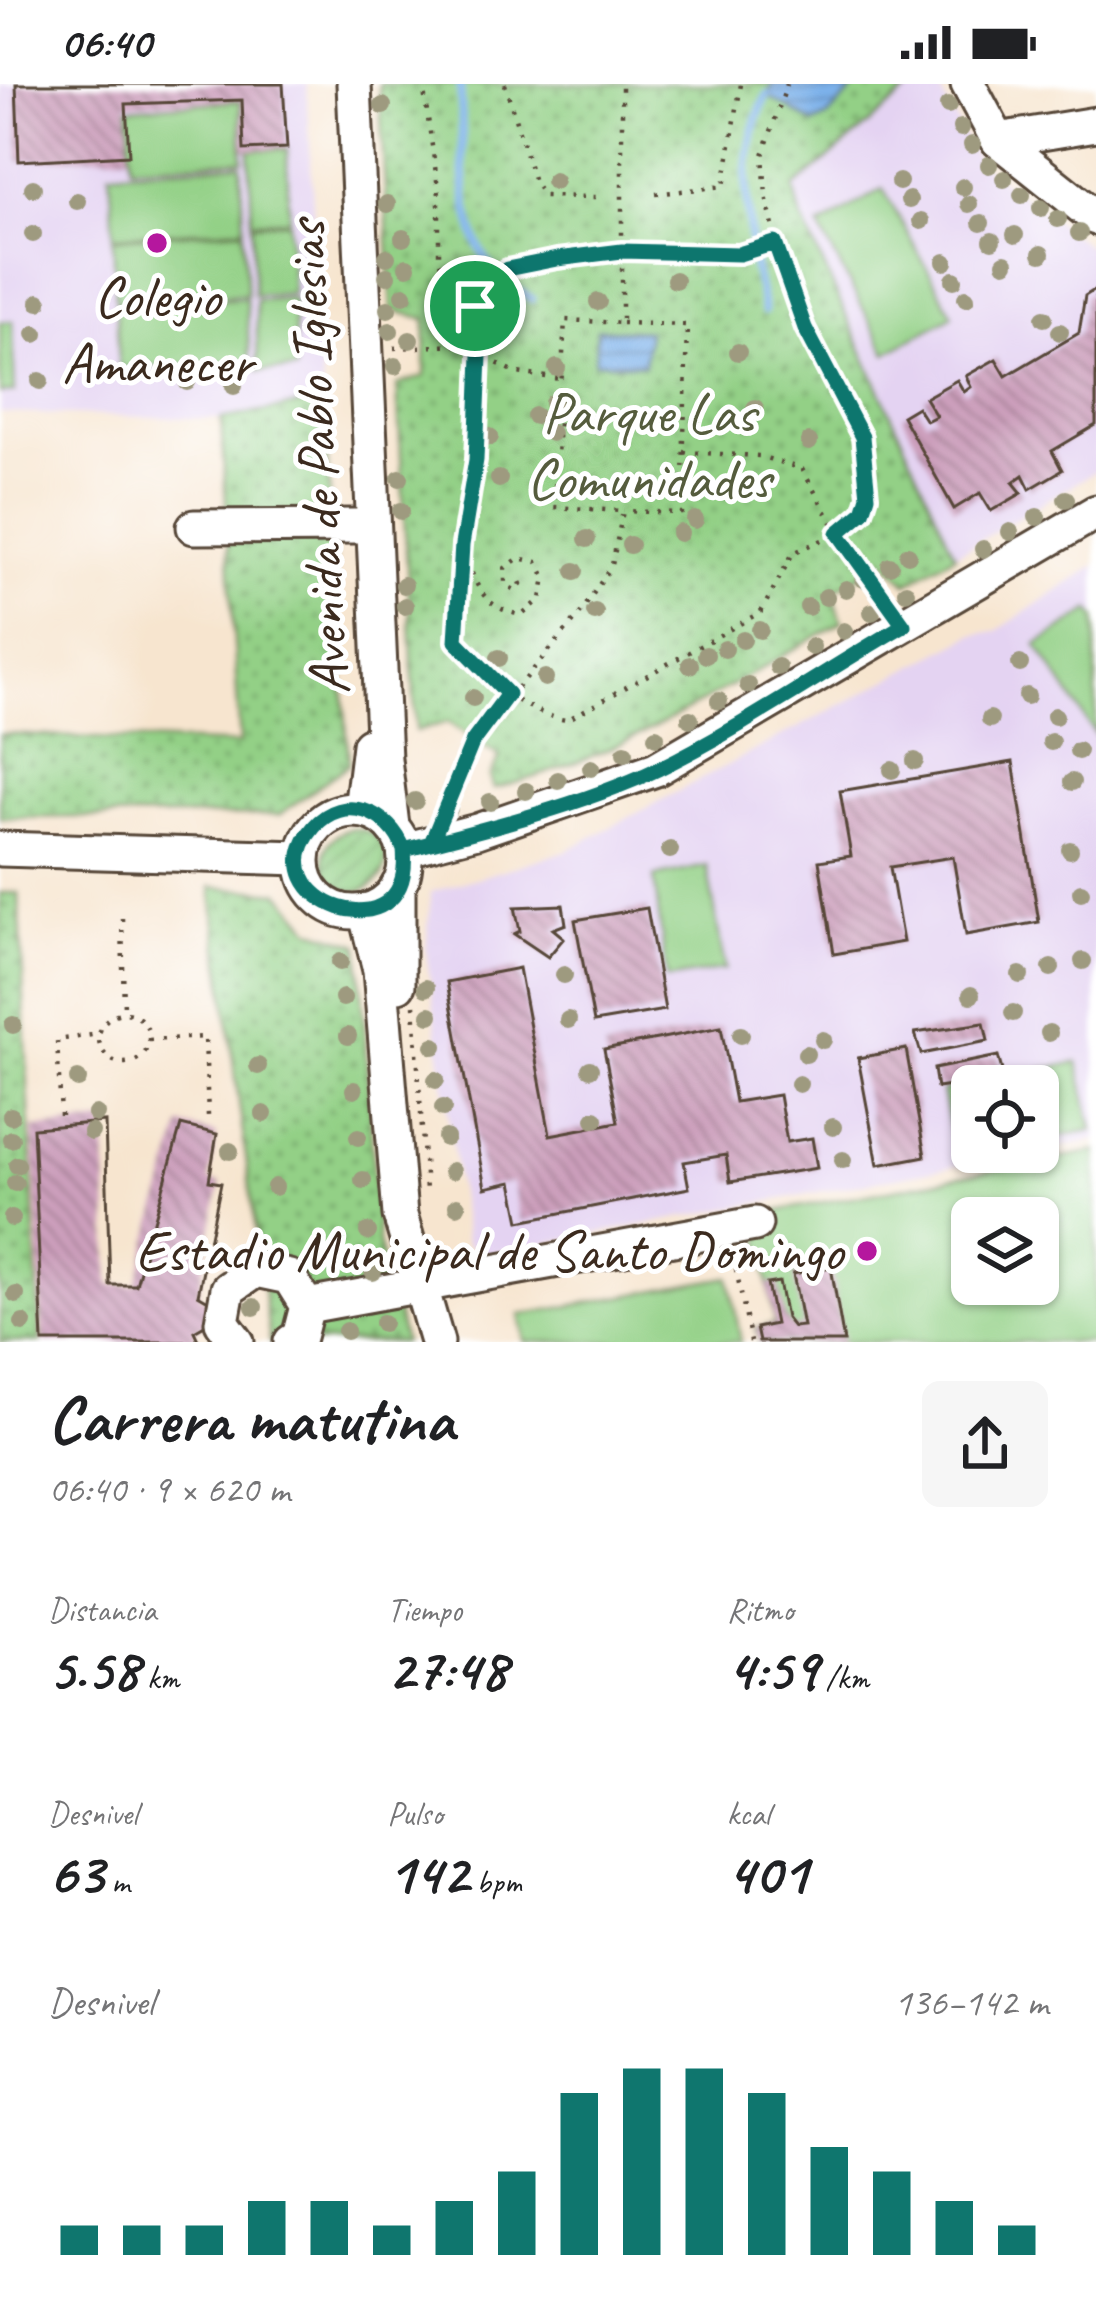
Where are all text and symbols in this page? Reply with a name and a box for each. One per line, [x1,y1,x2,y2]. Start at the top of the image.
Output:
text: 06:40 [60,14,151,71]
street label: Avenida de Pablo Iglesias [268,214,365,697]
marker: Colegio Amanecer [144,230,170,256]
pin [424,255,526,357]
place label: Colegio Amanecer [62,261,257,399]
icon: arrive [442,273,508,339]
park label: Parque Las Comunidades [527,377,776,515]
map controls [951,1065,1059,1305]
button: locate [951,1065,1059,1173]
button: layers [951,1197,1059,1305]
place label: Estadio Municipal de Santo Domingo [135,1215,846,1287]
marker: Estadio Municipal de Santo Domingo [854,1238,880,1264]
text: Carrera matutina [48,1378,454,1461]
button: share [922,1381,1048,1507]
text: 06:40 · 9 × 620 m [48,1465,290,1514]
text: Distancia [48,1589,156,1631]
text: Tiempo [387,1589,462,1631]
text: Ritmo [727,1589,793,1631]
text: 5.58 [48,1631,139,1707]
text: 27:48 [387,1631,507,1707]
text: 4:59 [727,1631,818,1707]
text: km [139,1657,179,1699]
text: /km [818,1657,869,1699]
text: Desnivel [48,1793,138,1835]
text: Pulso [387,1793,443,1835]
text: kcal [727,1793,770,1835]
text: 63 [48,1835,103,1911]
text: 142 [387,1835,468,1911]
text: 401 [727,1835,808,1911]
text: m [103,1861,130,1903]
text: bpm [468,1861,522,1903]
text: Desnivel [48,1978,154,2027]
text: 136–142 m [894,1978,1048,2027]

